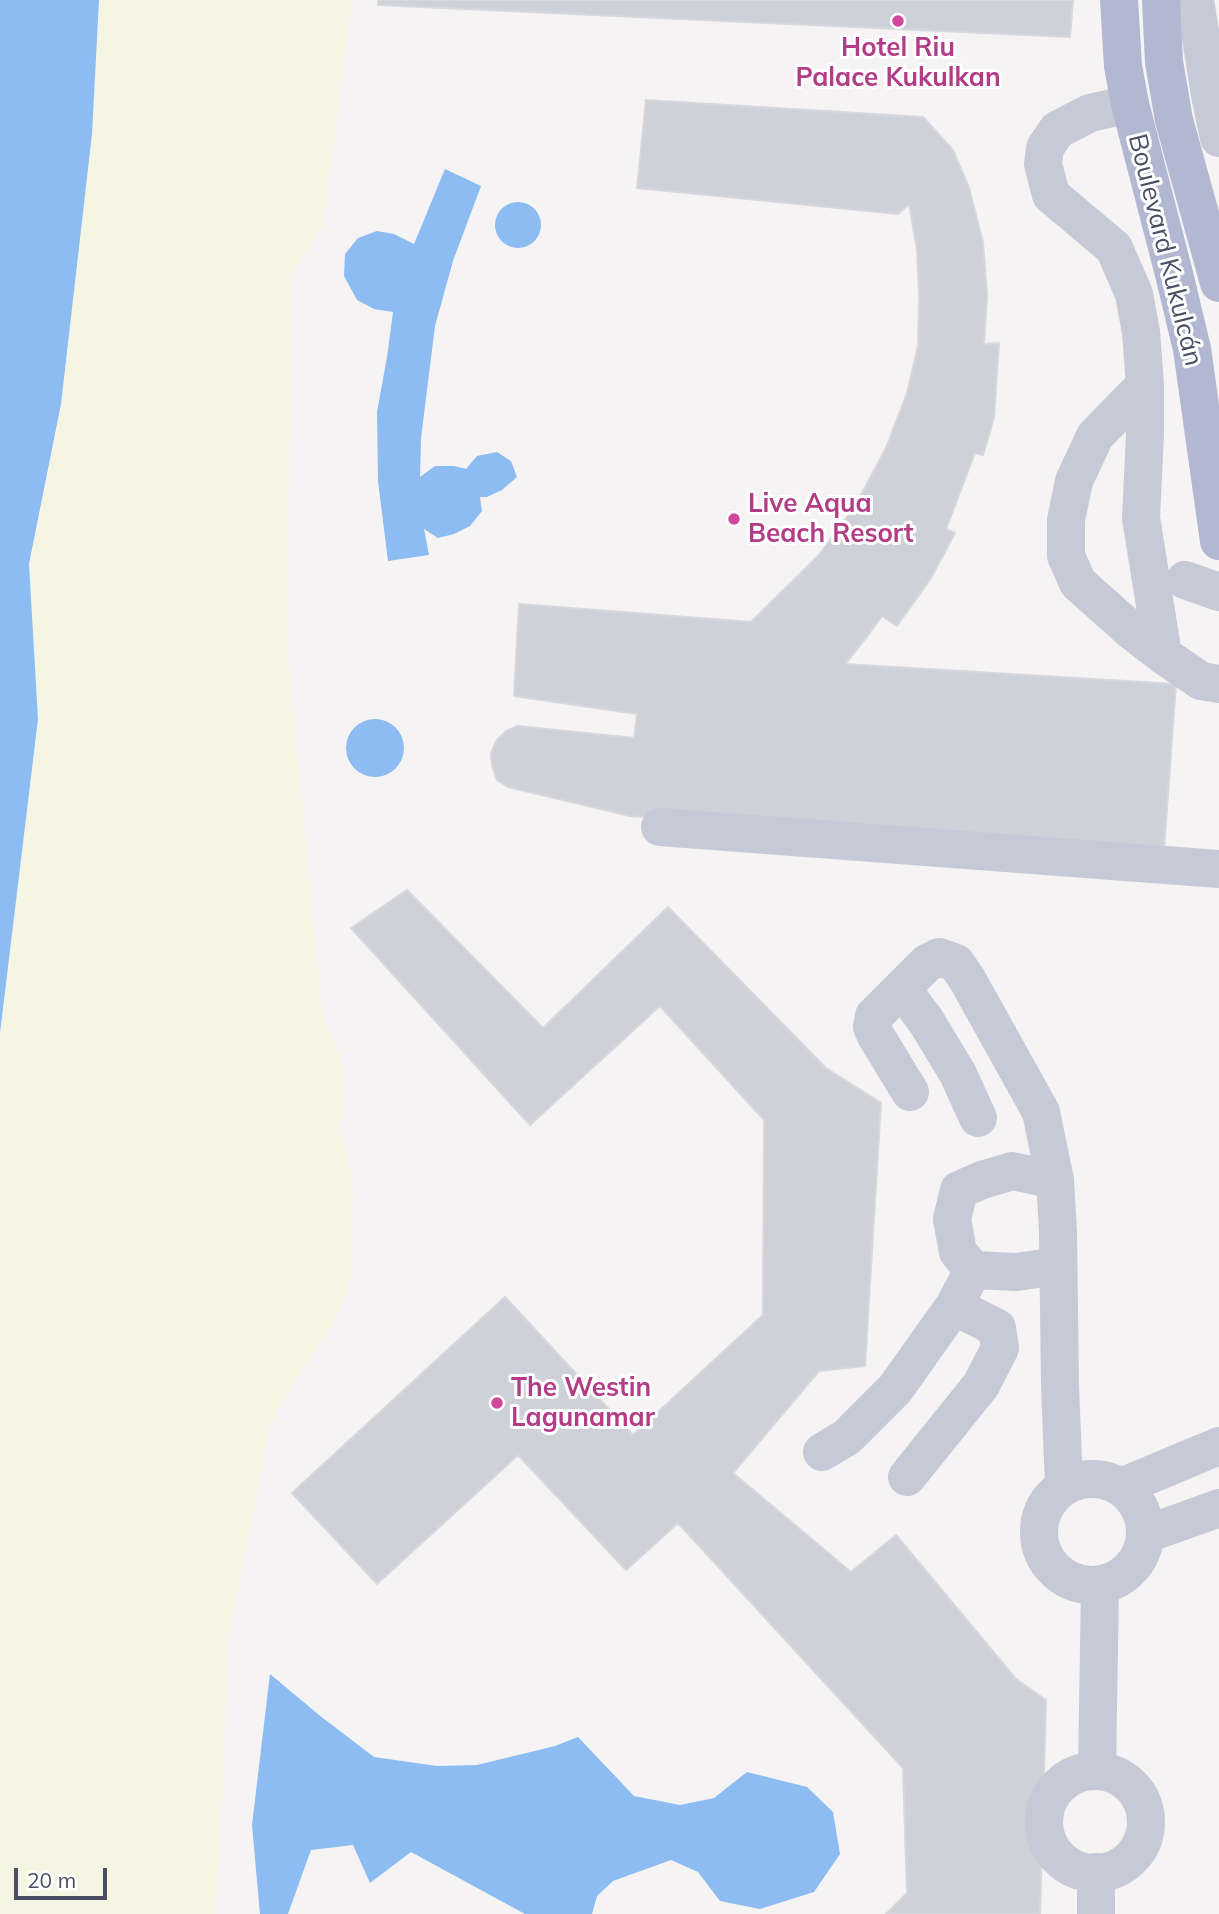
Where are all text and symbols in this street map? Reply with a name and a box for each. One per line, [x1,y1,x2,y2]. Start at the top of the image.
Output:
marker: Hotel Riu Palace Kukulkan [890,13,906,29]
place label: Hotel Riu Palace Kukulkan [795,32,1001,94]
street label: Boulevard Kukulcán [1121,131,1209,369]
place label: Live Aqua Beach Resort [748,488,914,550]
marker: Live Aqua Beach Resort [726,511,742,527]
place label: The Westin Lagunamar [511,1372,655,1434]
marker: The Westin Lagunamar [489,1395,505,1411]
scale bar [18,1854,110,1898]
text: 20 m [27,1867,76,1893]

